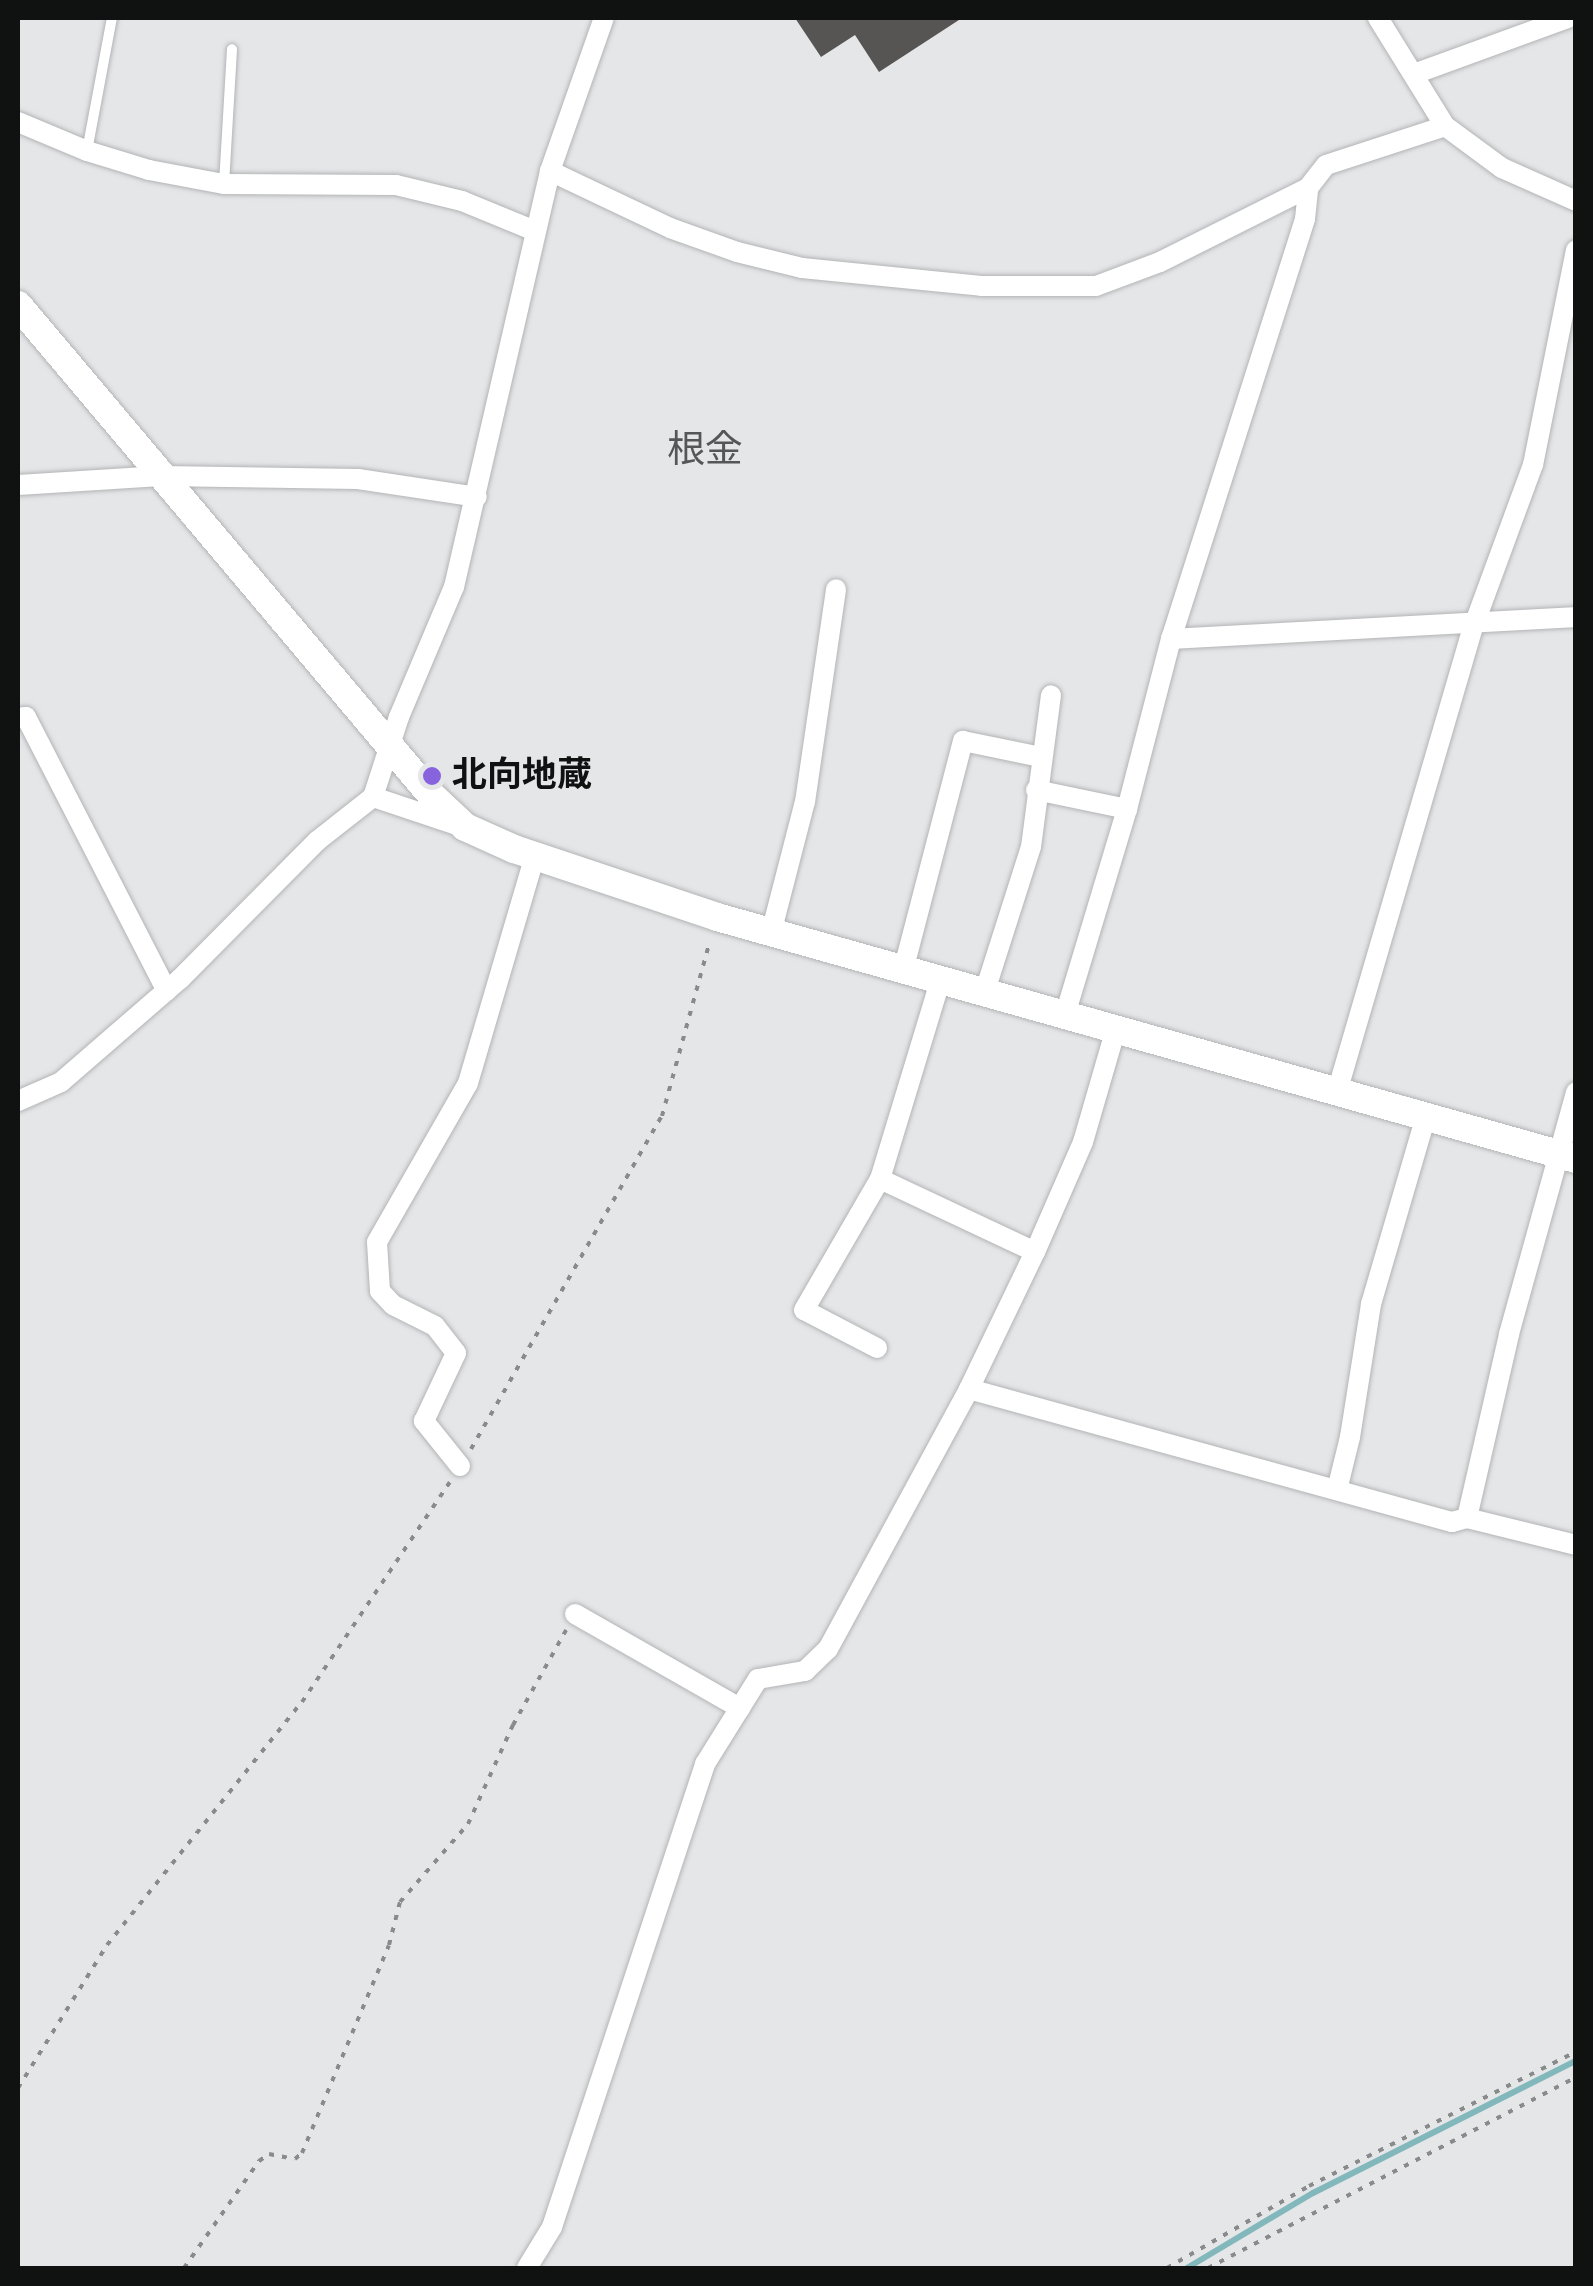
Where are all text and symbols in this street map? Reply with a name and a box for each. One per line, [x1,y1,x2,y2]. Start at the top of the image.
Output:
district label: 根金 [667,429,743,475]
place label: 北向地蔵 [452,755,592,797]
marker: 北向地蔵 [421,765,443,787]

